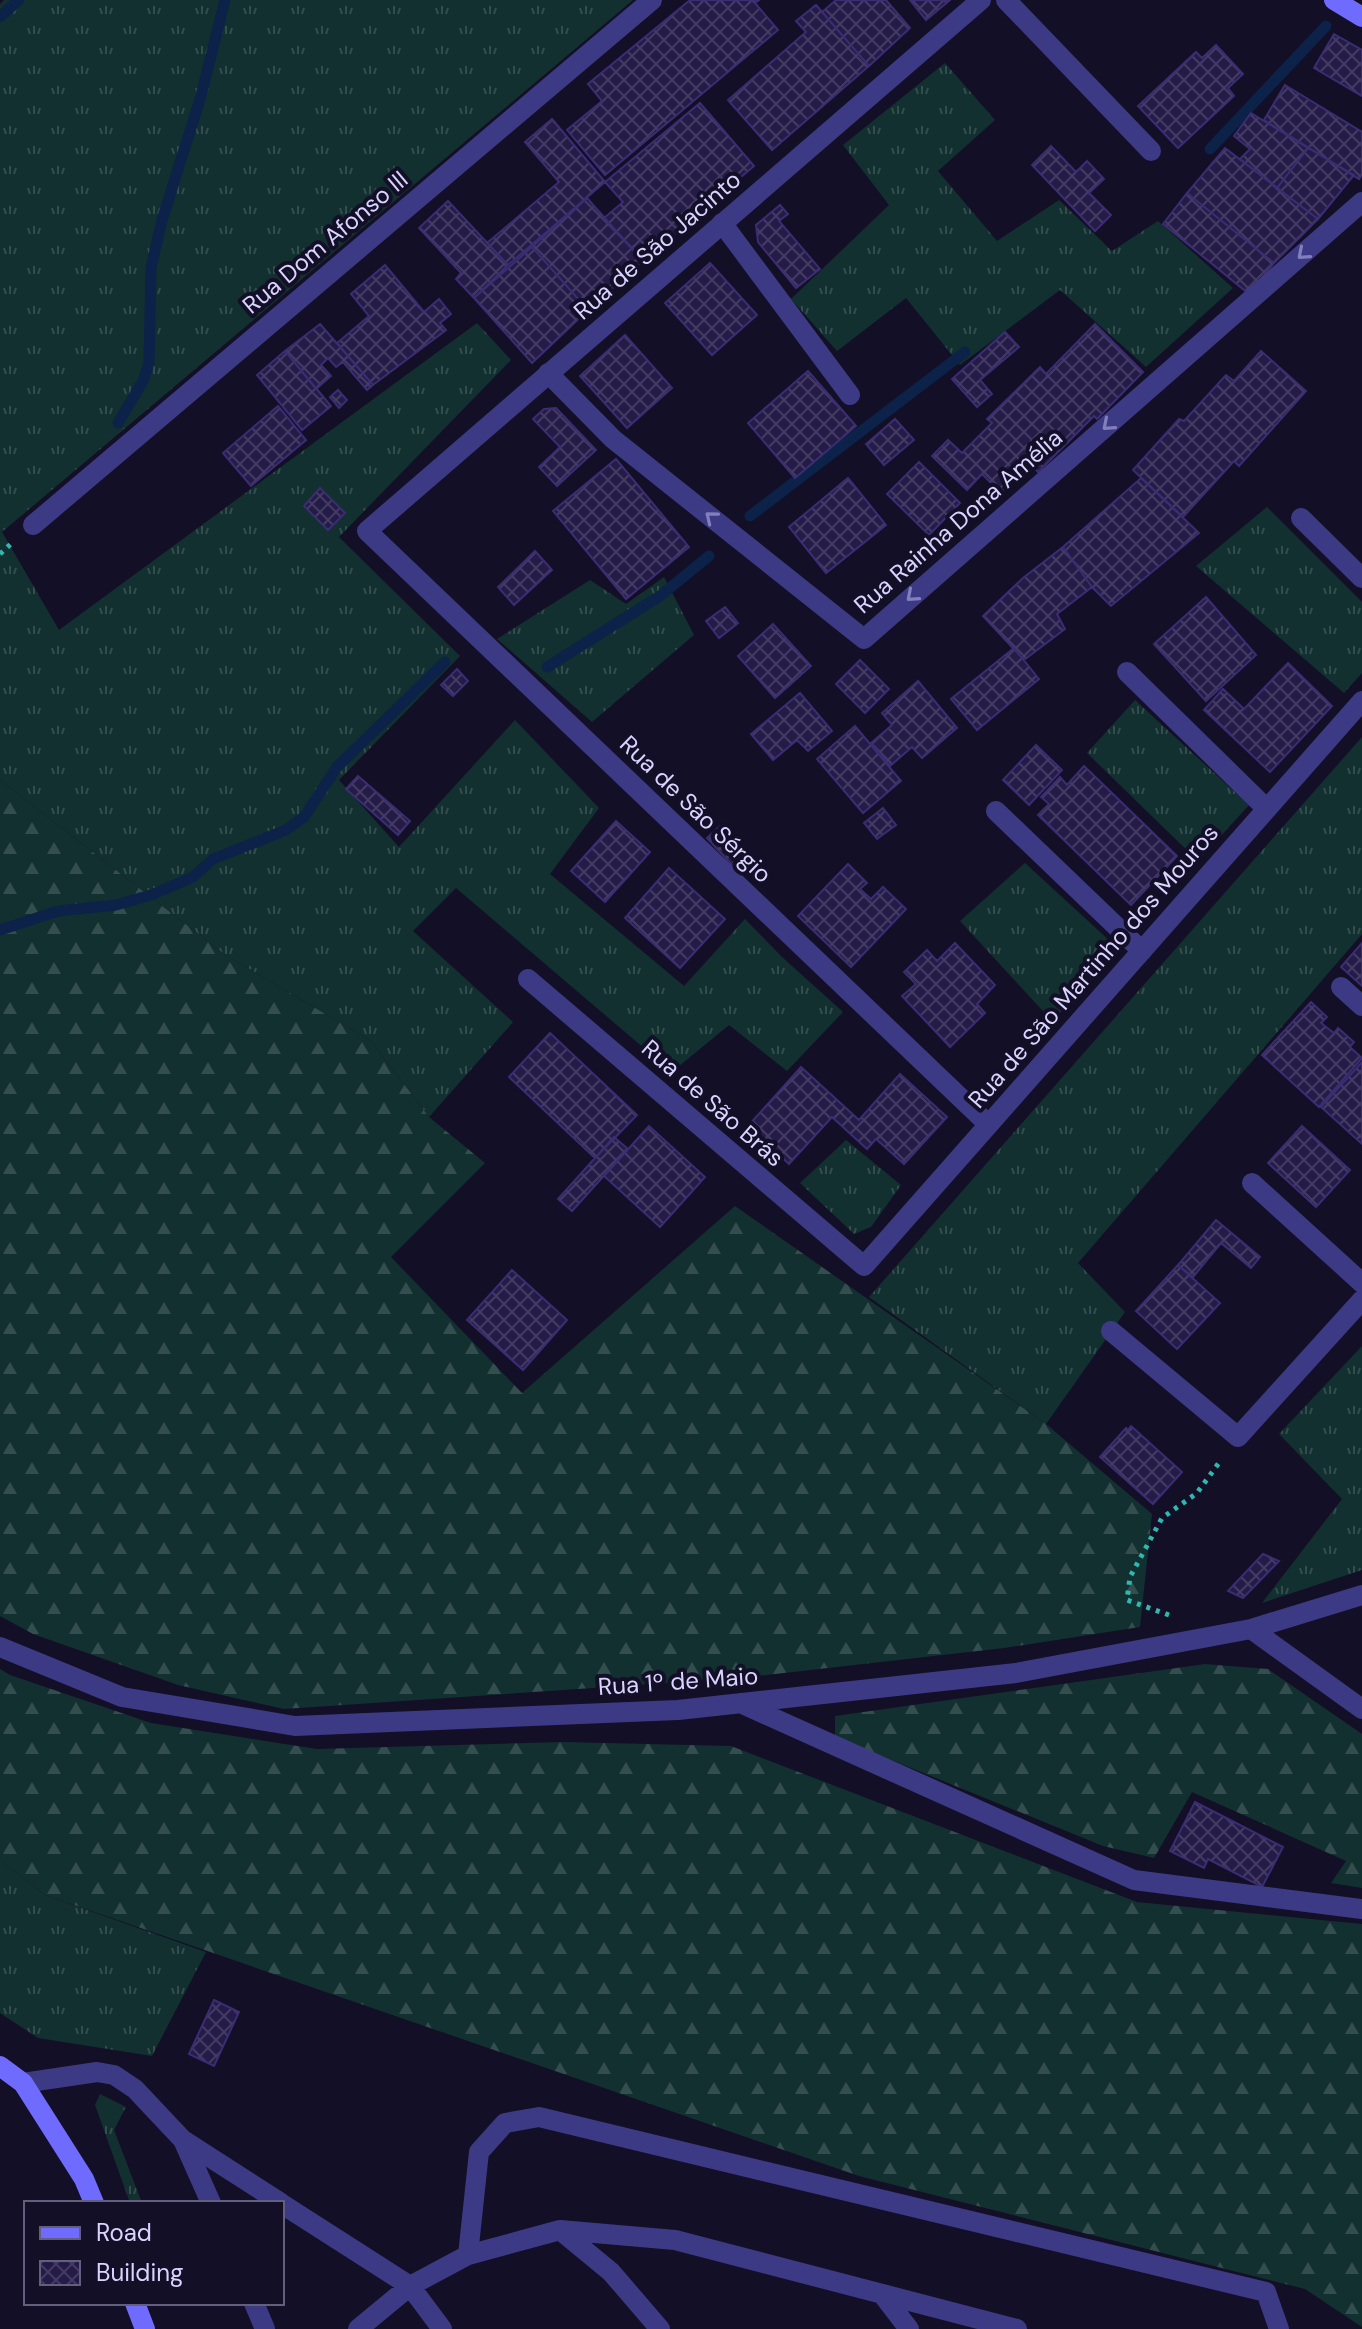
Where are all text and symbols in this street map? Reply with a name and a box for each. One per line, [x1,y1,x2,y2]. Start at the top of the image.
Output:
street label: Rua Dom Afonso III [236,164,414,320]
street label: Rua de São Jacinto [567,164,747,326]
one-way arrow [1298,244,1313,258]
one-way arrow [1102,415,1117,430]
street label: Rua Rainha Dona Amélia [847,422,1069,620]
one-way arrow [705,512,720,526]
one-way arrow [907,586,922,601]
street label: Rua de São Sérgio [613,729,779,889]
street label: Rua de São Martinho dos Mouros [961,818,1225,1114]
street label: Rua de São Brás [635,1033,791,1173]
street label: Rua 1º de Maio [597,1660,759,1702]
legend [24,2201,284,2305]
text: Road [96,2217,152,2248]
text: Building [96,2257,183,2288]

